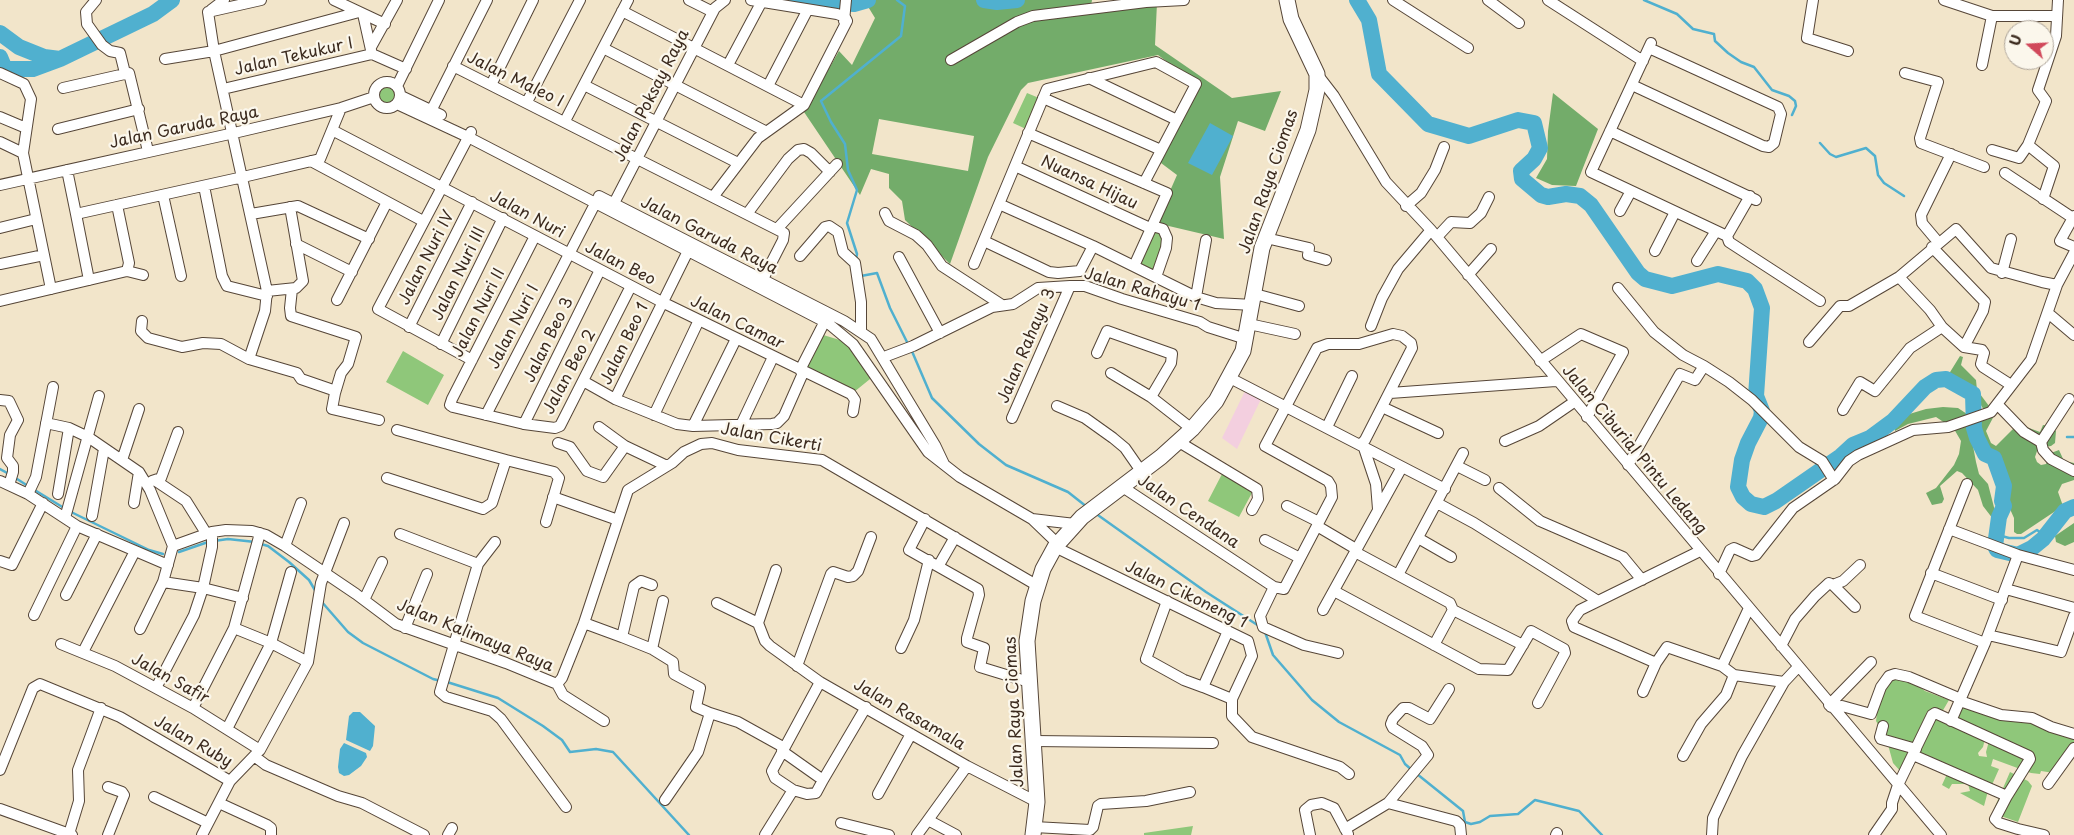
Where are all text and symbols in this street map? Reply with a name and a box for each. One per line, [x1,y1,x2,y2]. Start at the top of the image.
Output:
north arrow [2004,20,2054,70]
street label: Jalan Poksay Raya [610,27,694,165]
text: U [2004,32,2027,49]
street label: Jalan Tekukur I [233,34,355,80]
street label: Jalan Maleo I [463,48,567,112]
street label: Jalan Garuda Raya [108,103,260,153]
street label: Jalan Raya Ciomas [1235,108,1303,256]
street label: Nuansa Hijau [1038,152,1140,214]
street label: Jalan Nuri [486,187,568,243]
street label: Jalan Garuda Raya [637,193,781,279]
street label: Jalan Nuri IV [395,208,459,308]
street label: Jalan Nuri III [428,224,490,324]
street label: Jalan Beo [582,238,658,290]
street label: Jalan Rahayu 1 [1082,264,1202,316]
street label: Jalan Nuri II [448,265,510,361]
street label: Jalan Nuri I [485,282,543,372]
street label: Jalan Rahayu 3 [994,286,1060,406]
street label: Jalan Camar [687,292,787,354]
street label: Jalan Beo 3 [520,294,578,386]
street label: Jalan Beo 1 [597,300,653,388]
street label: Jalan Beo 2 [540,326,600,418]
street label: Jalan Ciburial Pintu Ledang [1558,362,1710,538]
street label: Jalan Cikerti [719,420,823,456]
street label: Jalan Cendana [1134,471,1242,553]
street label: Jalan Cikoneng 1 [1122,557,1250,633]
street label: Jalan Kalimaya Raya [394,596,556,676]
street label: Jalan Raya Ciomas [1001,636,1029,788]
street label: Jalan Safir [128,650,212,708]
street label: Jalan Rasamala [850,675,968,755]
street label: Jalan Ruby [150,712,236,772]

